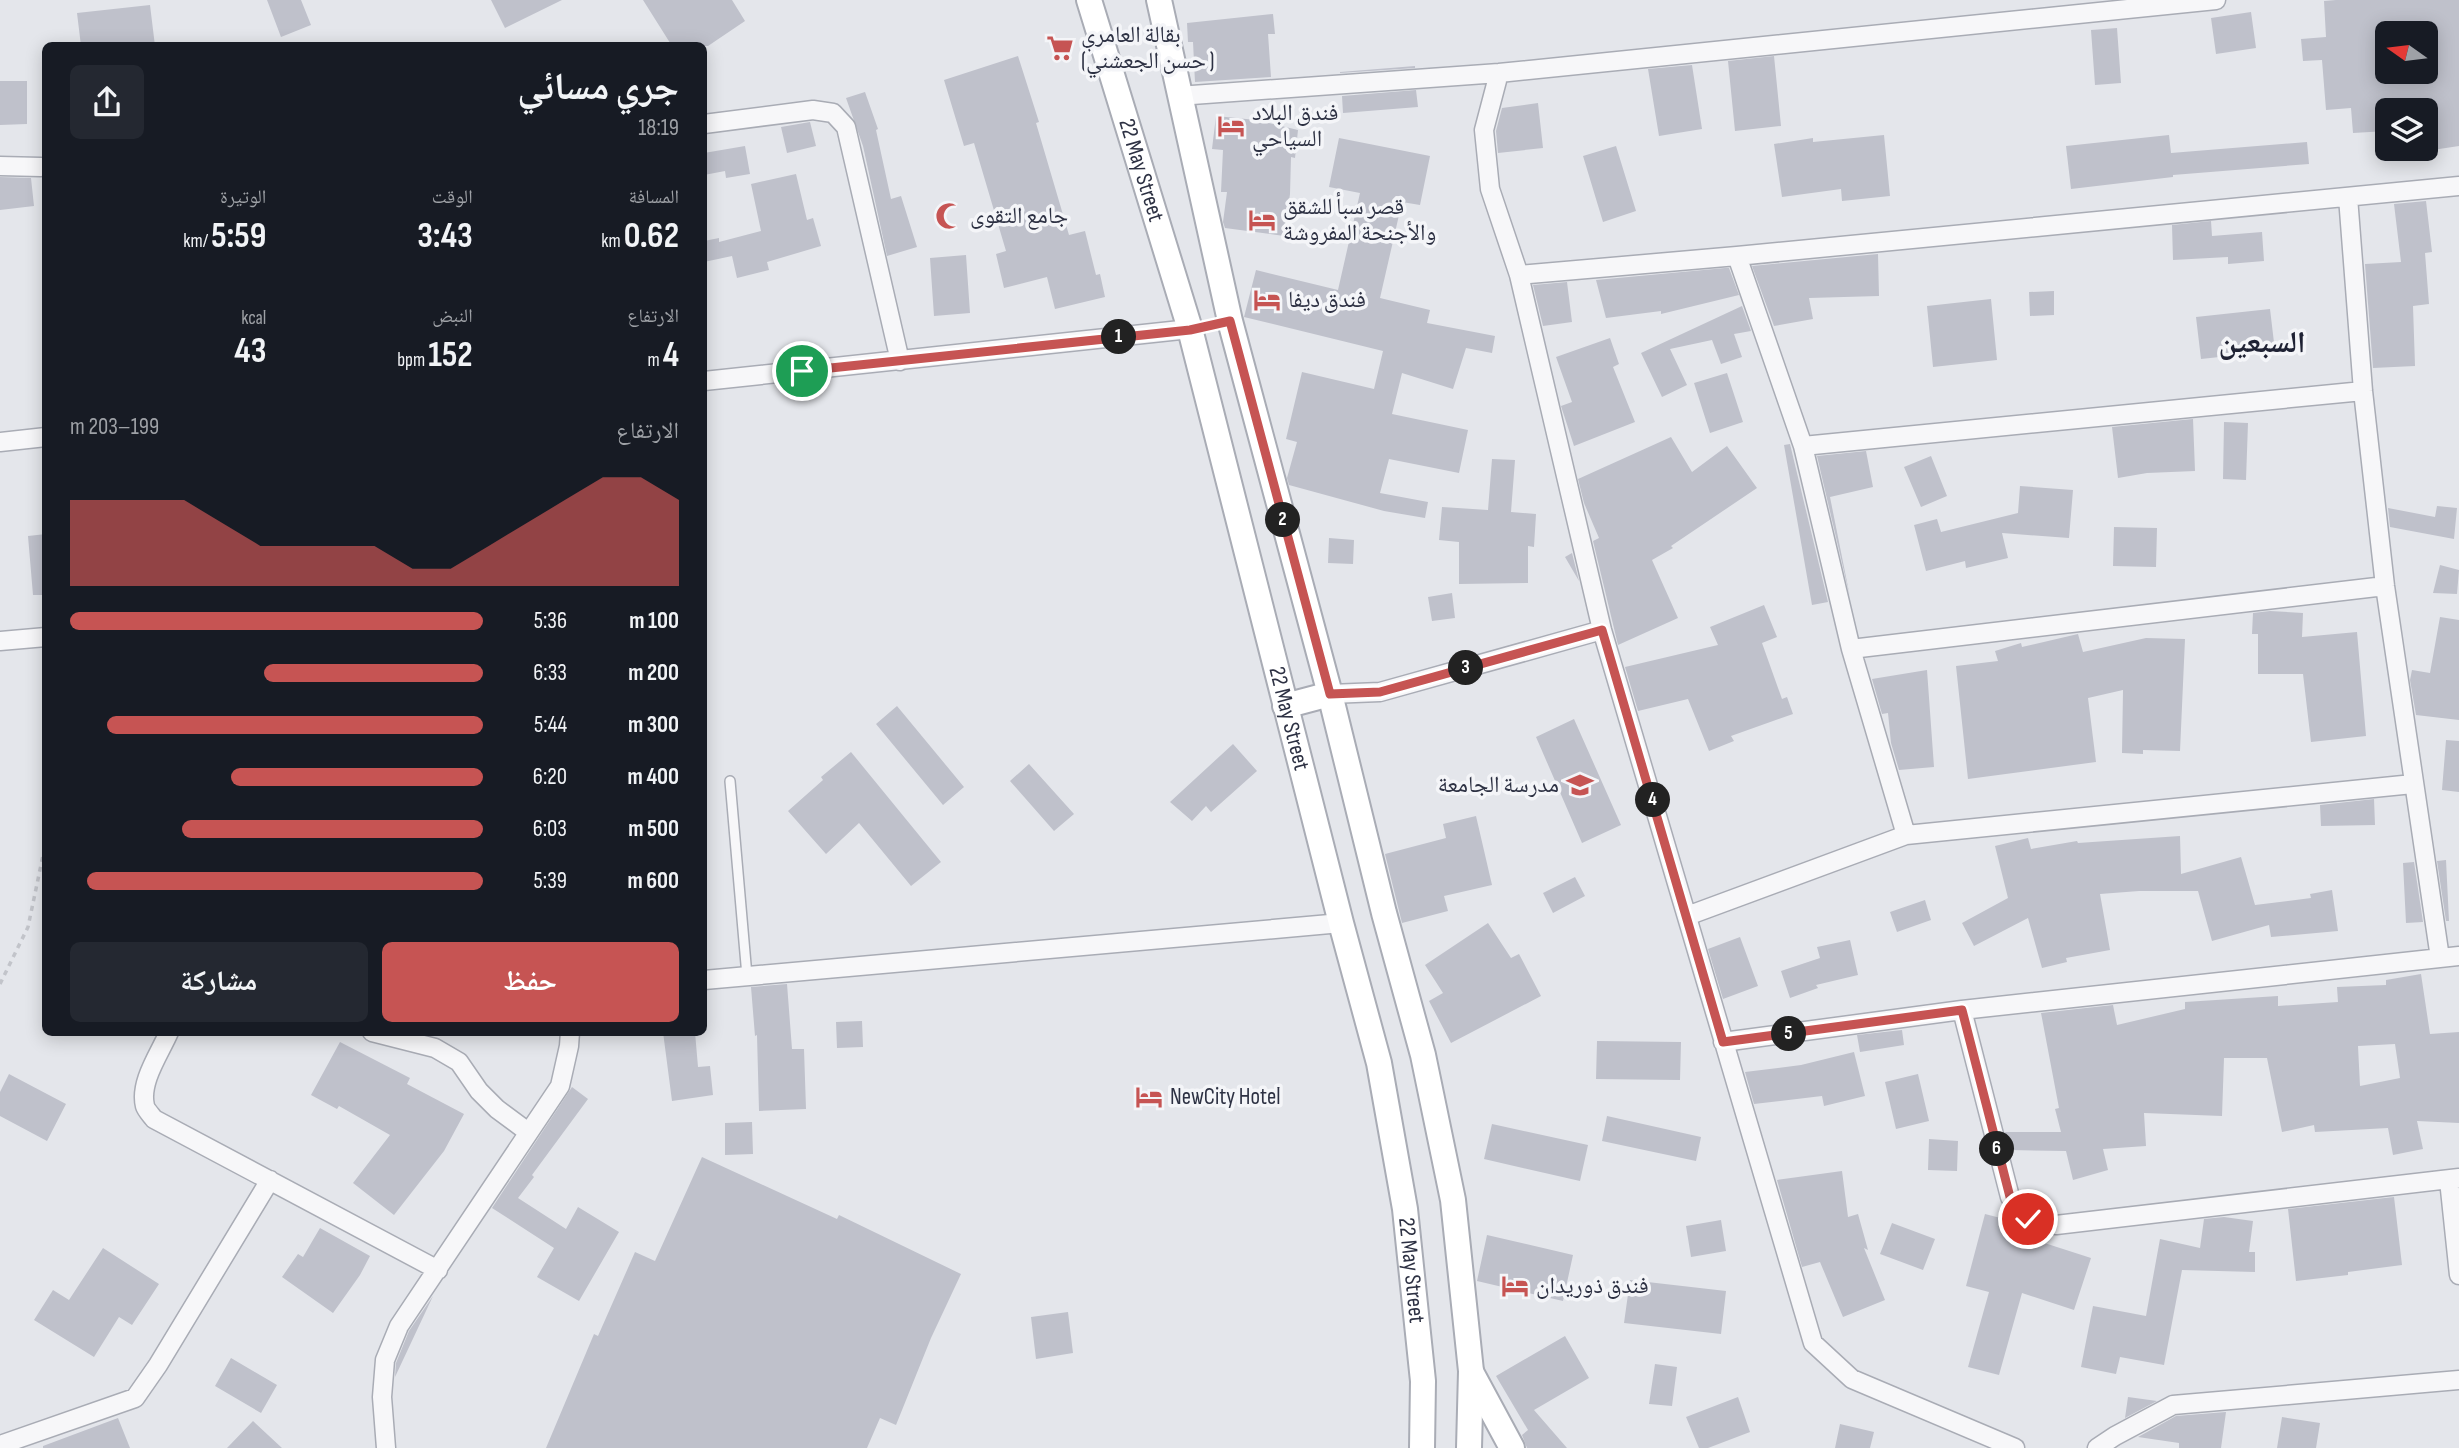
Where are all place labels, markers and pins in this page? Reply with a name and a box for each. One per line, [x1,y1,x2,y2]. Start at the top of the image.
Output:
place label: بقالة العامري (حسن الجعشني ) [1081,21,1215,79]
supermarket icon: بقالة العامري (حسن الجعشني ) [1045,33,1075,63]
place label: فندق البلاد السياحي [1252,99,1338,157]
hotel icon: فندق البلاد السياحي [1216,111,1246,141]
place label: قصر سبأ للشقق والأجنحة المفروشة [1283,192,1436,247]
mosque icon: جامع التقوى [934,201,964,231]
place label: جامع التقوى [970,202,1068,230]
hotel icon: قصر سبأ للشقق والأجنحة المفروشة [1247,205,1277,235]
hotel icon: فندق ديفا [1252,285,1282,315]
place label: فندق ديفا [1288,286,1366,314]
pin: 1 [1102,320,1136,354]
pin [772,341,832,401]
pin: 2 [1266,503,1300,538]
pin: 3 [1448,650,1484,686]
school or university icon: مدرسة الجامعة [1565,770,1595,800]
place label: مدرسة الجامعة [1438,771,1559,799]
pin: 4 [1636,782,1670,818]
pin: 5 [1772,1016,1806,1052]
hotel icon: NewCity Hotel [1134,1082,1164,1112]
place label: NewCity Hotel [1170,1083,1280,1111]
pin: 6 [1980,1132,2014,1166]
pin [1998,1189,2058,1249]
hotel icon: فندق ذوريدان [1500,1271,1530,1301]
place label: فندق ذوريدان [1536,1272,1649,1300]

